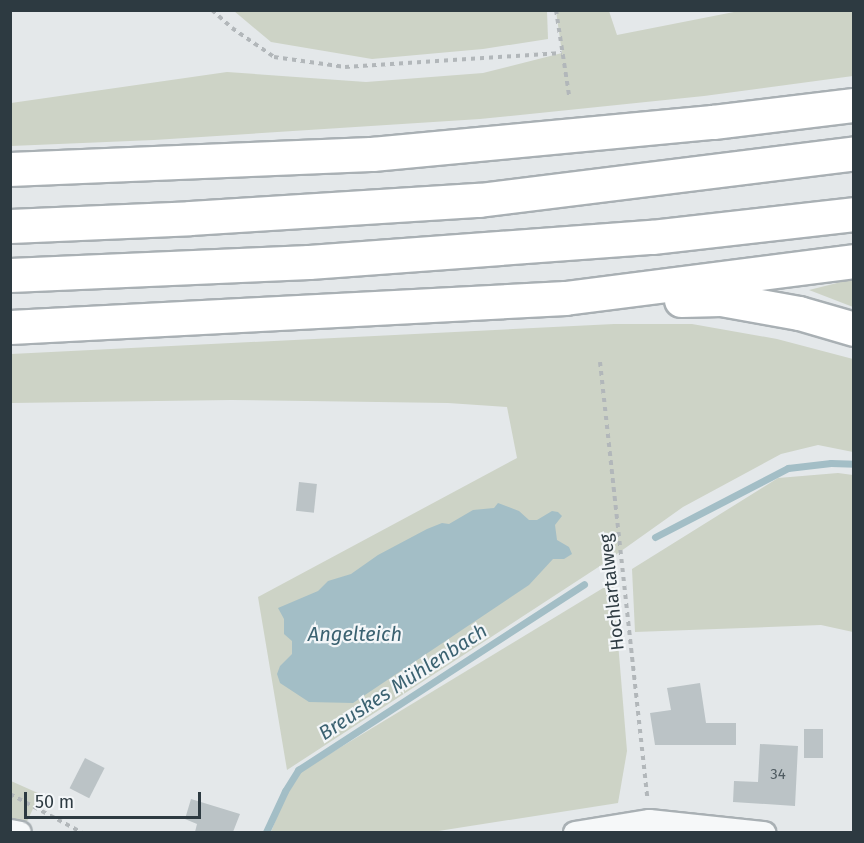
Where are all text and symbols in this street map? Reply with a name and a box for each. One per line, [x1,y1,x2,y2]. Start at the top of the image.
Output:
street label: Hochlartalweg [595,533,629,651]
water label: Breuskes Mühlenbach [314,619,492,745]
water label: Angelteich [308,622,402,646]
house number: 34 [770,766,786,784]
scale bar [27,780,204,818]
text: 50 m [35,791,74,813]

